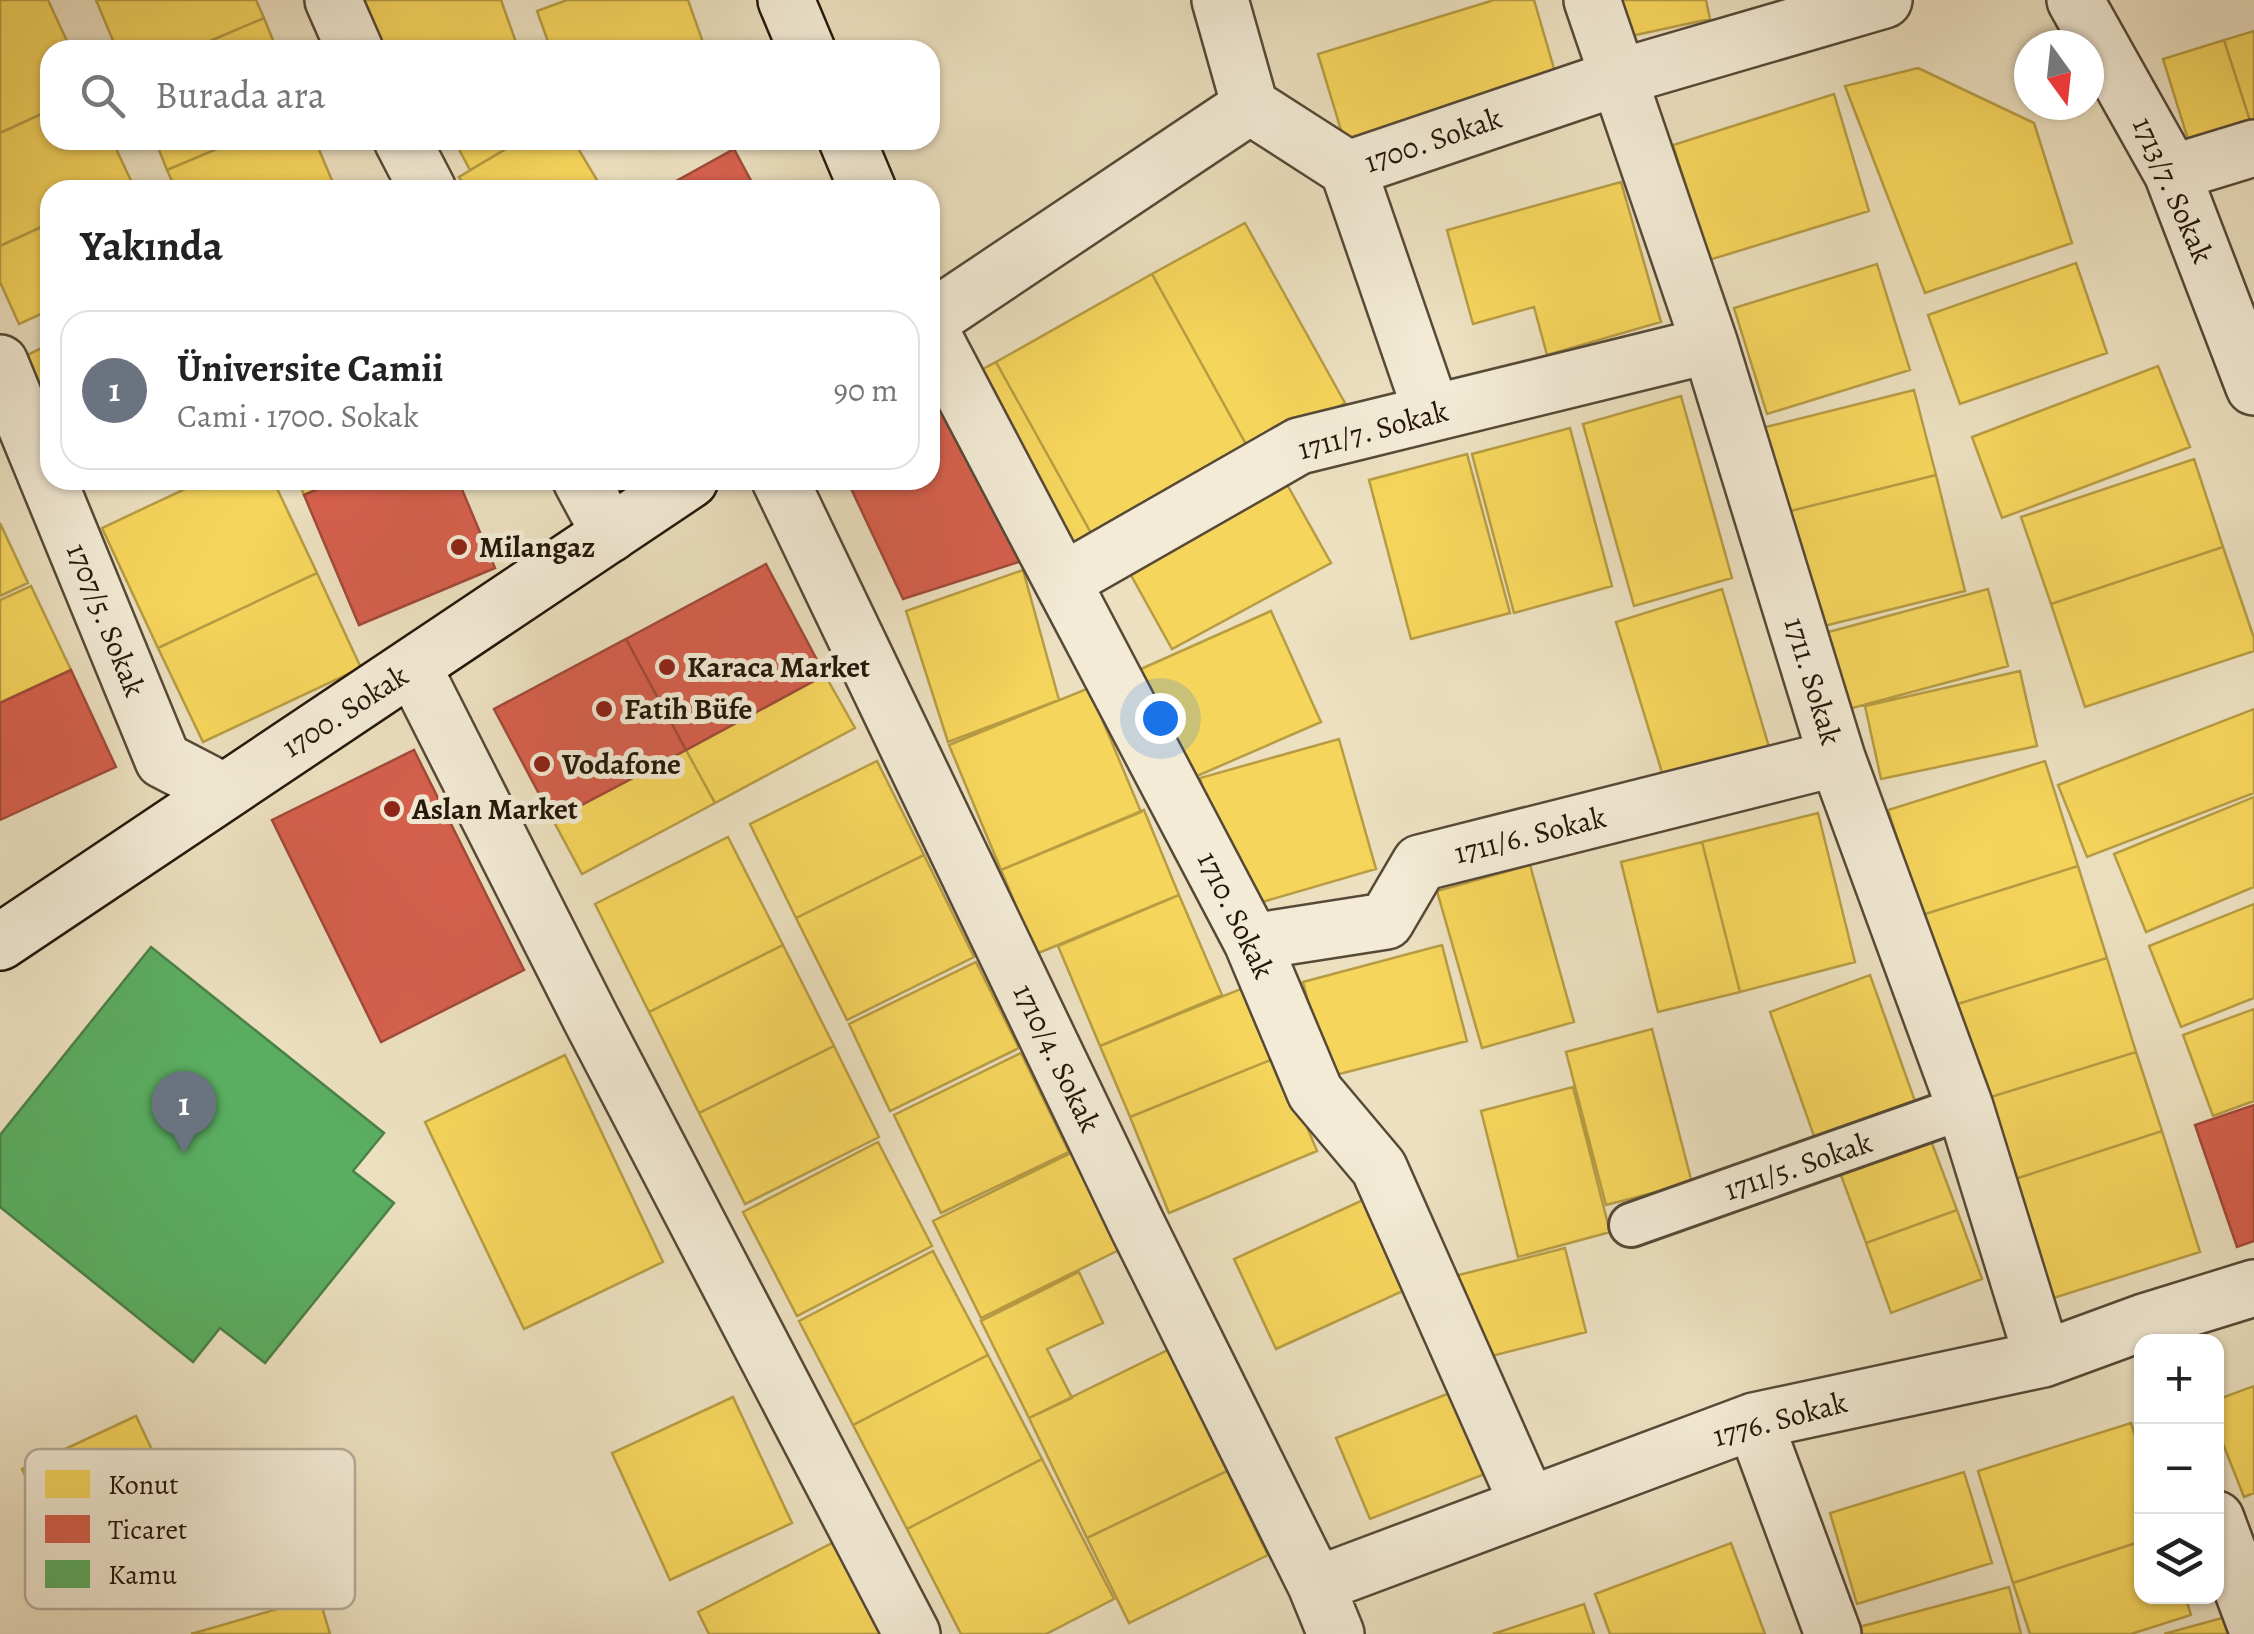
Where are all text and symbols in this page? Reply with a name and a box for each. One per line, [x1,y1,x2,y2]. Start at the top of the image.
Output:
north arrow [2014,30,2104,120]
search box [40,40,940,150]
icon: search [75,68,130,123]
text: Burada ara [155,69,325,121]
street label: 1700. Sokak [1359,98,1507,182]
street label: 1713/7. Sokak [2123,111,2223,269]
text: Yakında [80,217,223,274]
text: Üniversite Camii [177,342,443,394]
text: 1 [109,368,120,412]
text: 90 m [833,368,898,412]
street label: 1711/7. Sokak [1294,391,1453,469]
text: Cami · 1700. Sokak [177,394,419,438]
place label: Milangaz [479,527,595,567]
marker: Milangaz [448,536,470,558]
street label: 1707/5. Sokak [57,537,155,703]
street label: 1711. Sokak [1775,612,1851,750]
place label: Karaca Market [687,647,870,687]
street label: 1700. Sokak [274,655,416,767]
marker: Karaca Market [656,656,678,678]
place label: Fatih Büfe [624,689,752,729]
your location [1135,693,1186,744]
marker: Fatih Büfe [593,698,615,720]
place label: Vodafone [561,744,681,784]
marker: Vodafone [531,753,553,775]
place label: Aslan Market [411,789,578,829]
street label: 1711/6. Sokak [1450,797,1610,873]
marker: Aslan Market [381,798,403,820]
street label: 1710. Sokak [1188,845,1284,985]
street label: 1710/4. Sokak [1004,977,1110,1139]
pin: 1 [152,1070,216,1153]
street label: 1711/5. Sokak [1719,1122,1877,1210]
map controls [2134,1334,2224,1604]
button: + [2134,1334,2224,1424]
street label: 1776. Sokak [1709,1382,1852,1456]
button: − [2134,1424,2224,1514]
legend [25,1449,355,1609]
text: Konut [108,1466,178,1504]
text: Ticaret [108,1511,187,1549]
button: layers [2134,1514,2224,1604]
text: Kamu [108,1556,178,1594]

